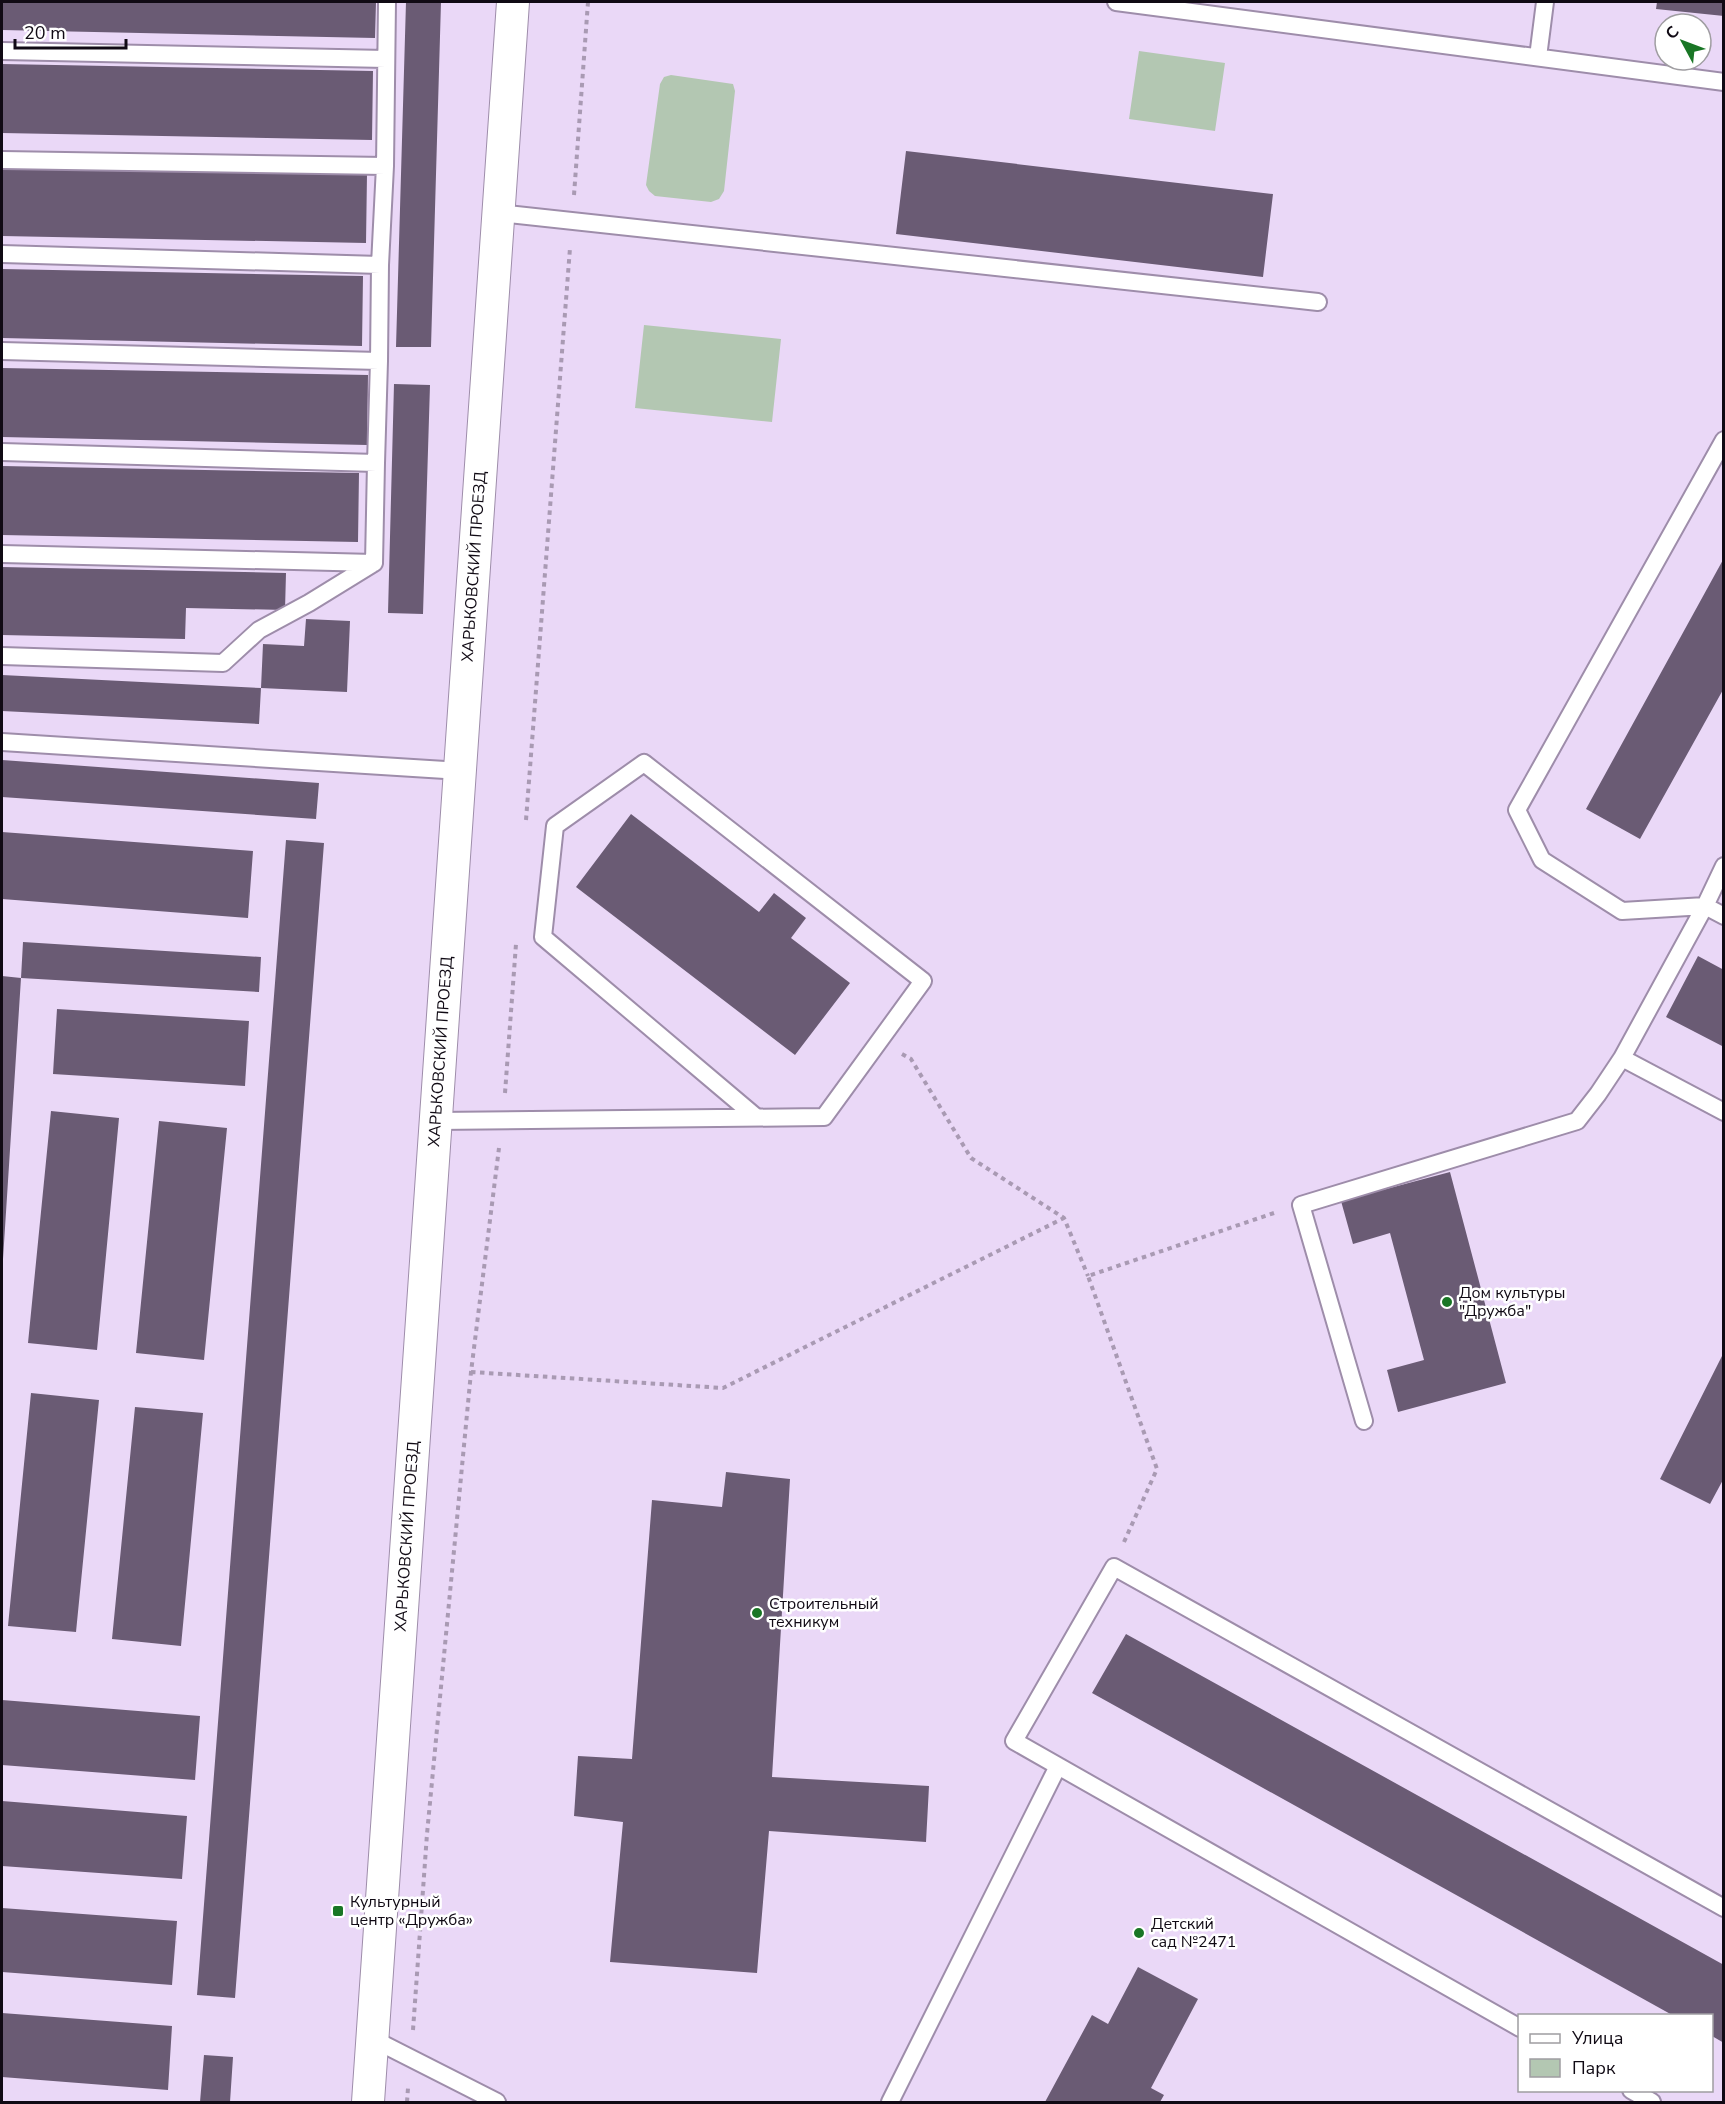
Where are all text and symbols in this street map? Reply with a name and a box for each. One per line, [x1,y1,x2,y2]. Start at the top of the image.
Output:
scale bar [15,12,126,50]
north arrow [1653,12,1713,72]
text: 20 m [24,21,66,45]
text: С [1661,21,1684,44]
street label: ХАРЬКОВСКИЙ ПРОЕЗД [456,470,492,663]
street label: ХАРЬКОВСКИЙ ПРОЕЗД [423,955,458,1148]
place label: Дом культуры "Дружба" [1459,1282,1566,1322]
marker: Дом культуры "Дружба" [1440,1295,1454,1309]
street label: ХАРЬКОВСКИЙ ПРОЕЗД [390,1440,425,1632]
place label: Строительный техникум [769,1593,879,1633]
marker: Строительный техникум [750,1606,764,1620]
place label: Культурный центр «Дружба» [350,1891,473,1931]
marker: Культурный центр «Дружба» [331,1904,345,1918]
place label: Детский сад №2471 [1151,1913,1236,1953]
marker: Детский сад №2471 [1132,1926,1146,1940]
legend [1518,2014,1713,2092]
text: Улица [1571,2026,1623,2050]
text: Парк [1572,2056,1616,2080]

